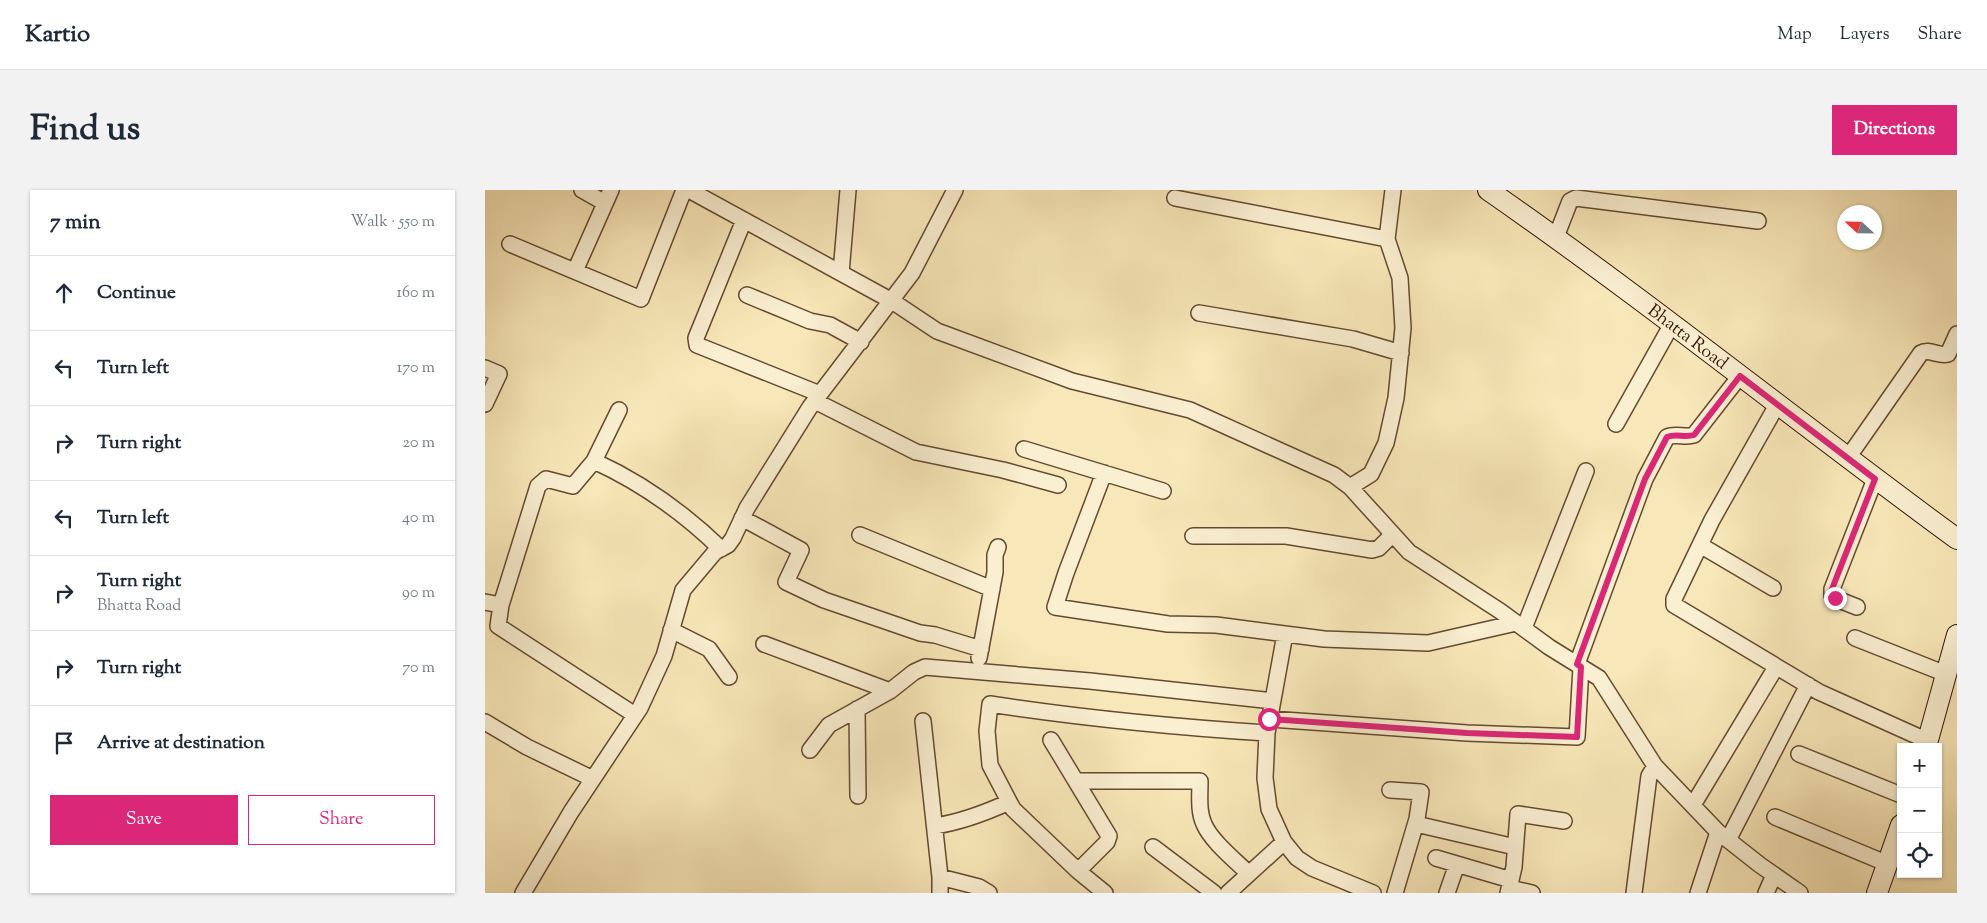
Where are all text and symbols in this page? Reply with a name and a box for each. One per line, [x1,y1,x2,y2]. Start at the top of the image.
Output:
text: Kartio [25,18,90,52]
text: Map [1777,22,1812,48]
text: Layers [1840,22,1890,48]
text: Share [1918,22,1962,48]
text: Find us [30,105,140,156]
button: Directions [1832,105,1957,155]
north arrow [1837,205,1882,250]
text: 7 min [50,208,101,238]
text: Walk · 550 m [350,211,435,234]
icon: ahead [50,279,78,307]
text: Continue [97,280,176,307]
text: 160 m [397,282,435,305]
street label: Bhatta Road [1641,299,1733,377]
icon: left [50,354,78,382]
text: Turn left [97,355,169,382]
text: 170 m [397,357,435,380]
icon: right [50,429,78,457]
text: Turn right [97,430,181,457]
text: 20 m [402,432,435,455]
icon: left [50,504,78,532]
text: Turn left [97,505,169,532]
text: 40 m [402,507,435,530]
text: Turn right [97,568,181,595]
icon: right [50,579,78,607]
text: 90 m [402,582,435,605]
route end [1824,587,1847,610]
text: Bhatta Road [97,595,181,618]
icon: right [50,654,78,682]
text: Turn right [97,655,181,682]
text: 70 m [402,657,435,680]
route start [1258,708,1281,731]
icon: arrive [50,729,78,757]
text: Arrive at destination [97,730,265,757]
map controls [1897,743,1942,878]
button: + [1897,743,1942,788]
button: − [1897,788,1942,833]
button: Save [50,795,238,845]
button: Share [248,795,435,845]
button: locate [1897,833,1942,878]

